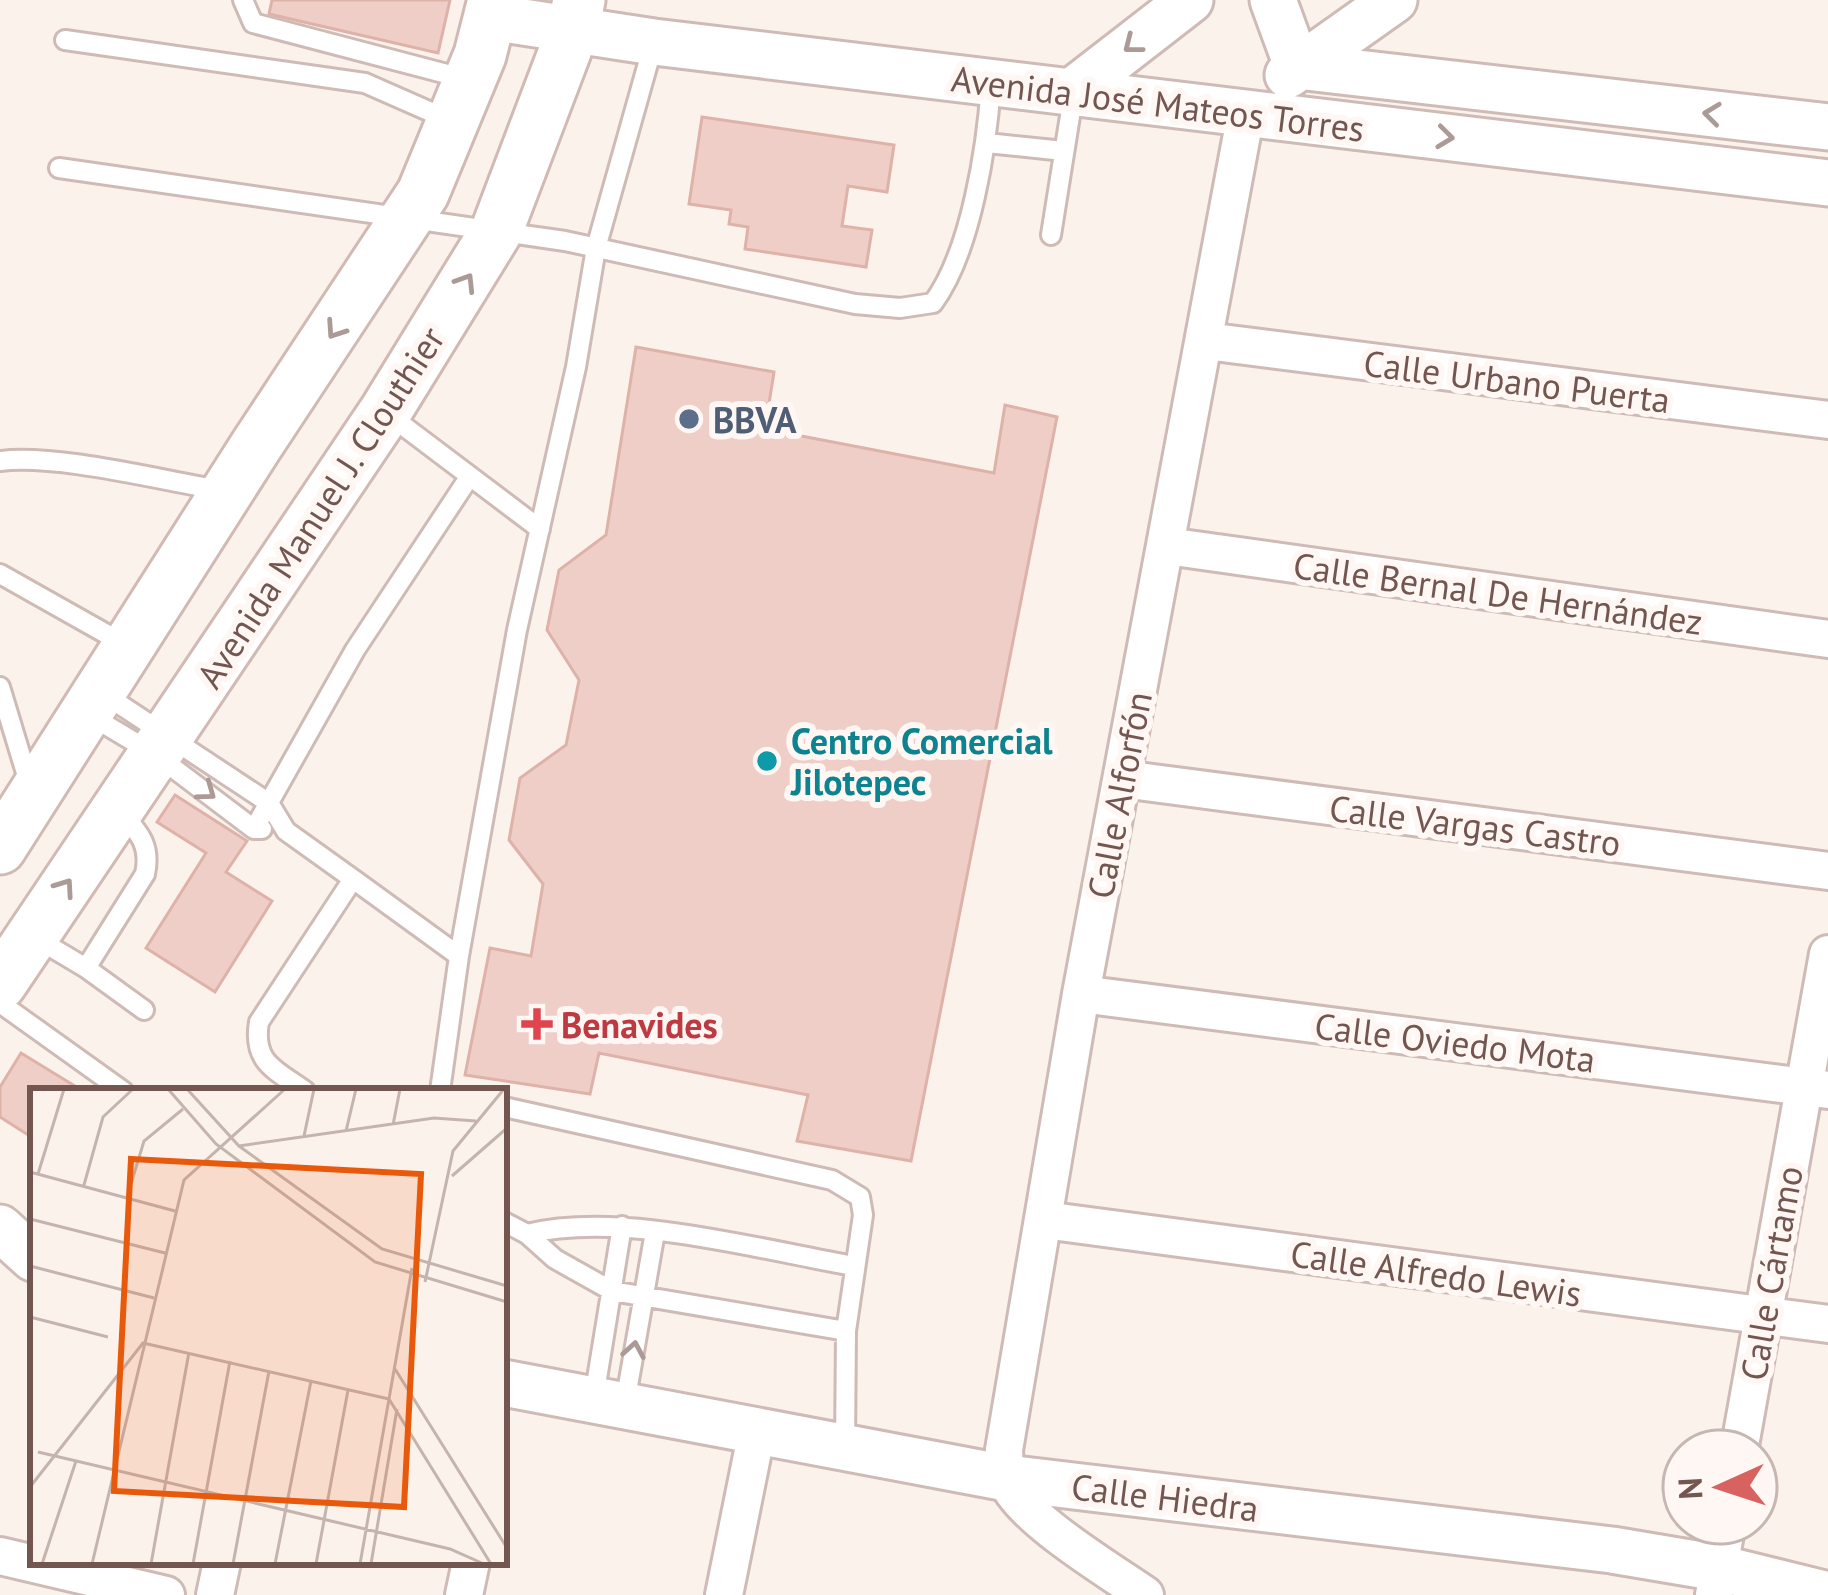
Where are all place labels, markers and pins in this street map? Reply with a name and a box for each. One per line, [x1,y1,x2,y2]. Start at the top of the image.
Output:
place label: BBVA [713,396,797,443]
marker: BBVA [676,406,702,432]
place label: Centro Comercial Jilotepec [790,717,1053,805]
marker: Centro Comercial Jilotepec [754,748,780,774]
place label: Benavides [561,1001,718,1048]
marker: Benavides [524,1011,550,1037]

